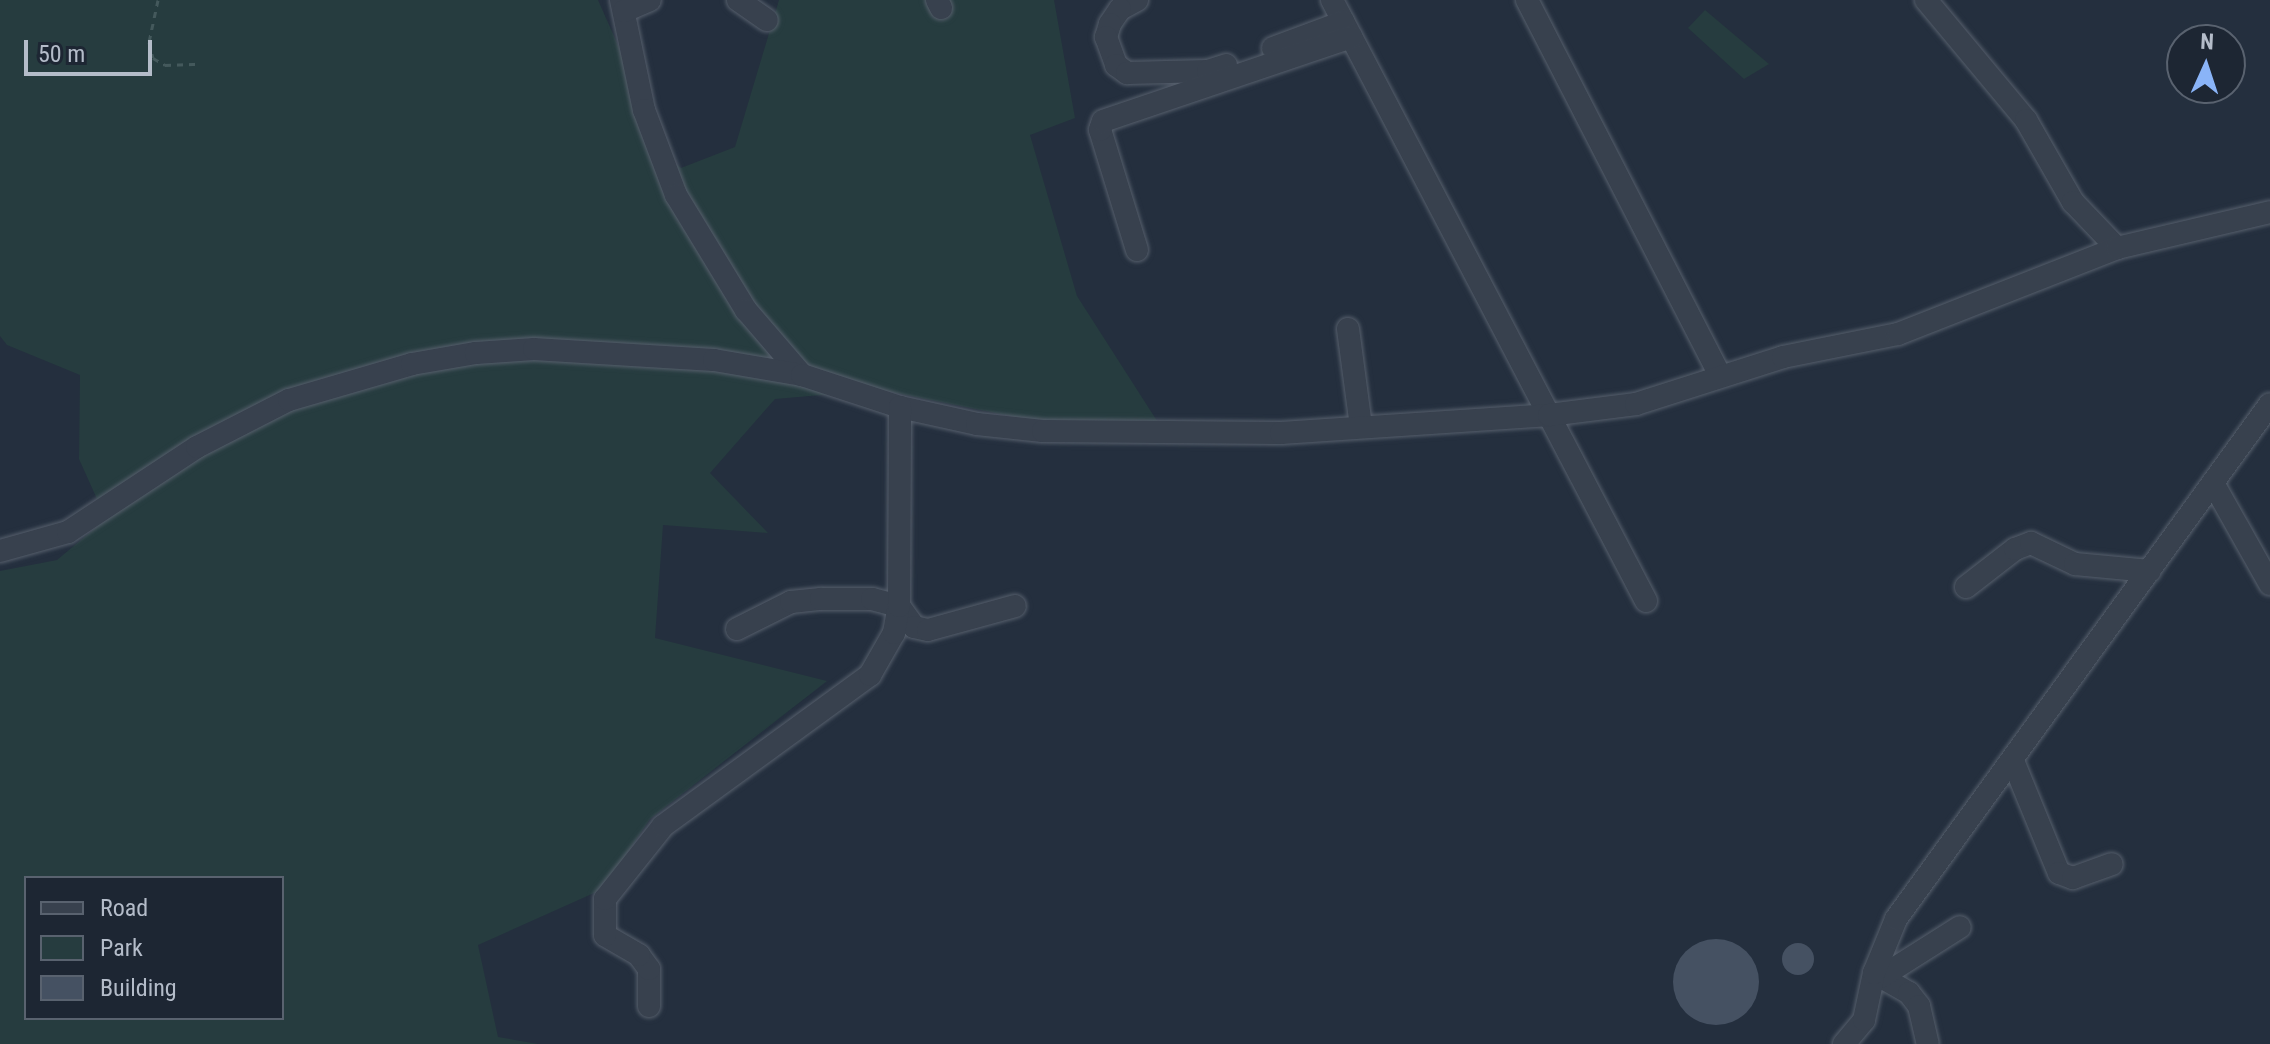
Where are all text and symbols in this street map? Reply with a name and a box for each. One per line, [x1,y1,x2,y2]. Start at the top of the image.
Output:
scale bar [28,24,156,74]
north arrow [2166,24,2246,104]
text: N [2200,29,2215,54]
text: 50 m [38,40,85,68]
legend [24,876,284,1020]
text: Road [100,894,148,922]
text: Park [100,934,143,962]
text: Building [100,974,177,1002]

